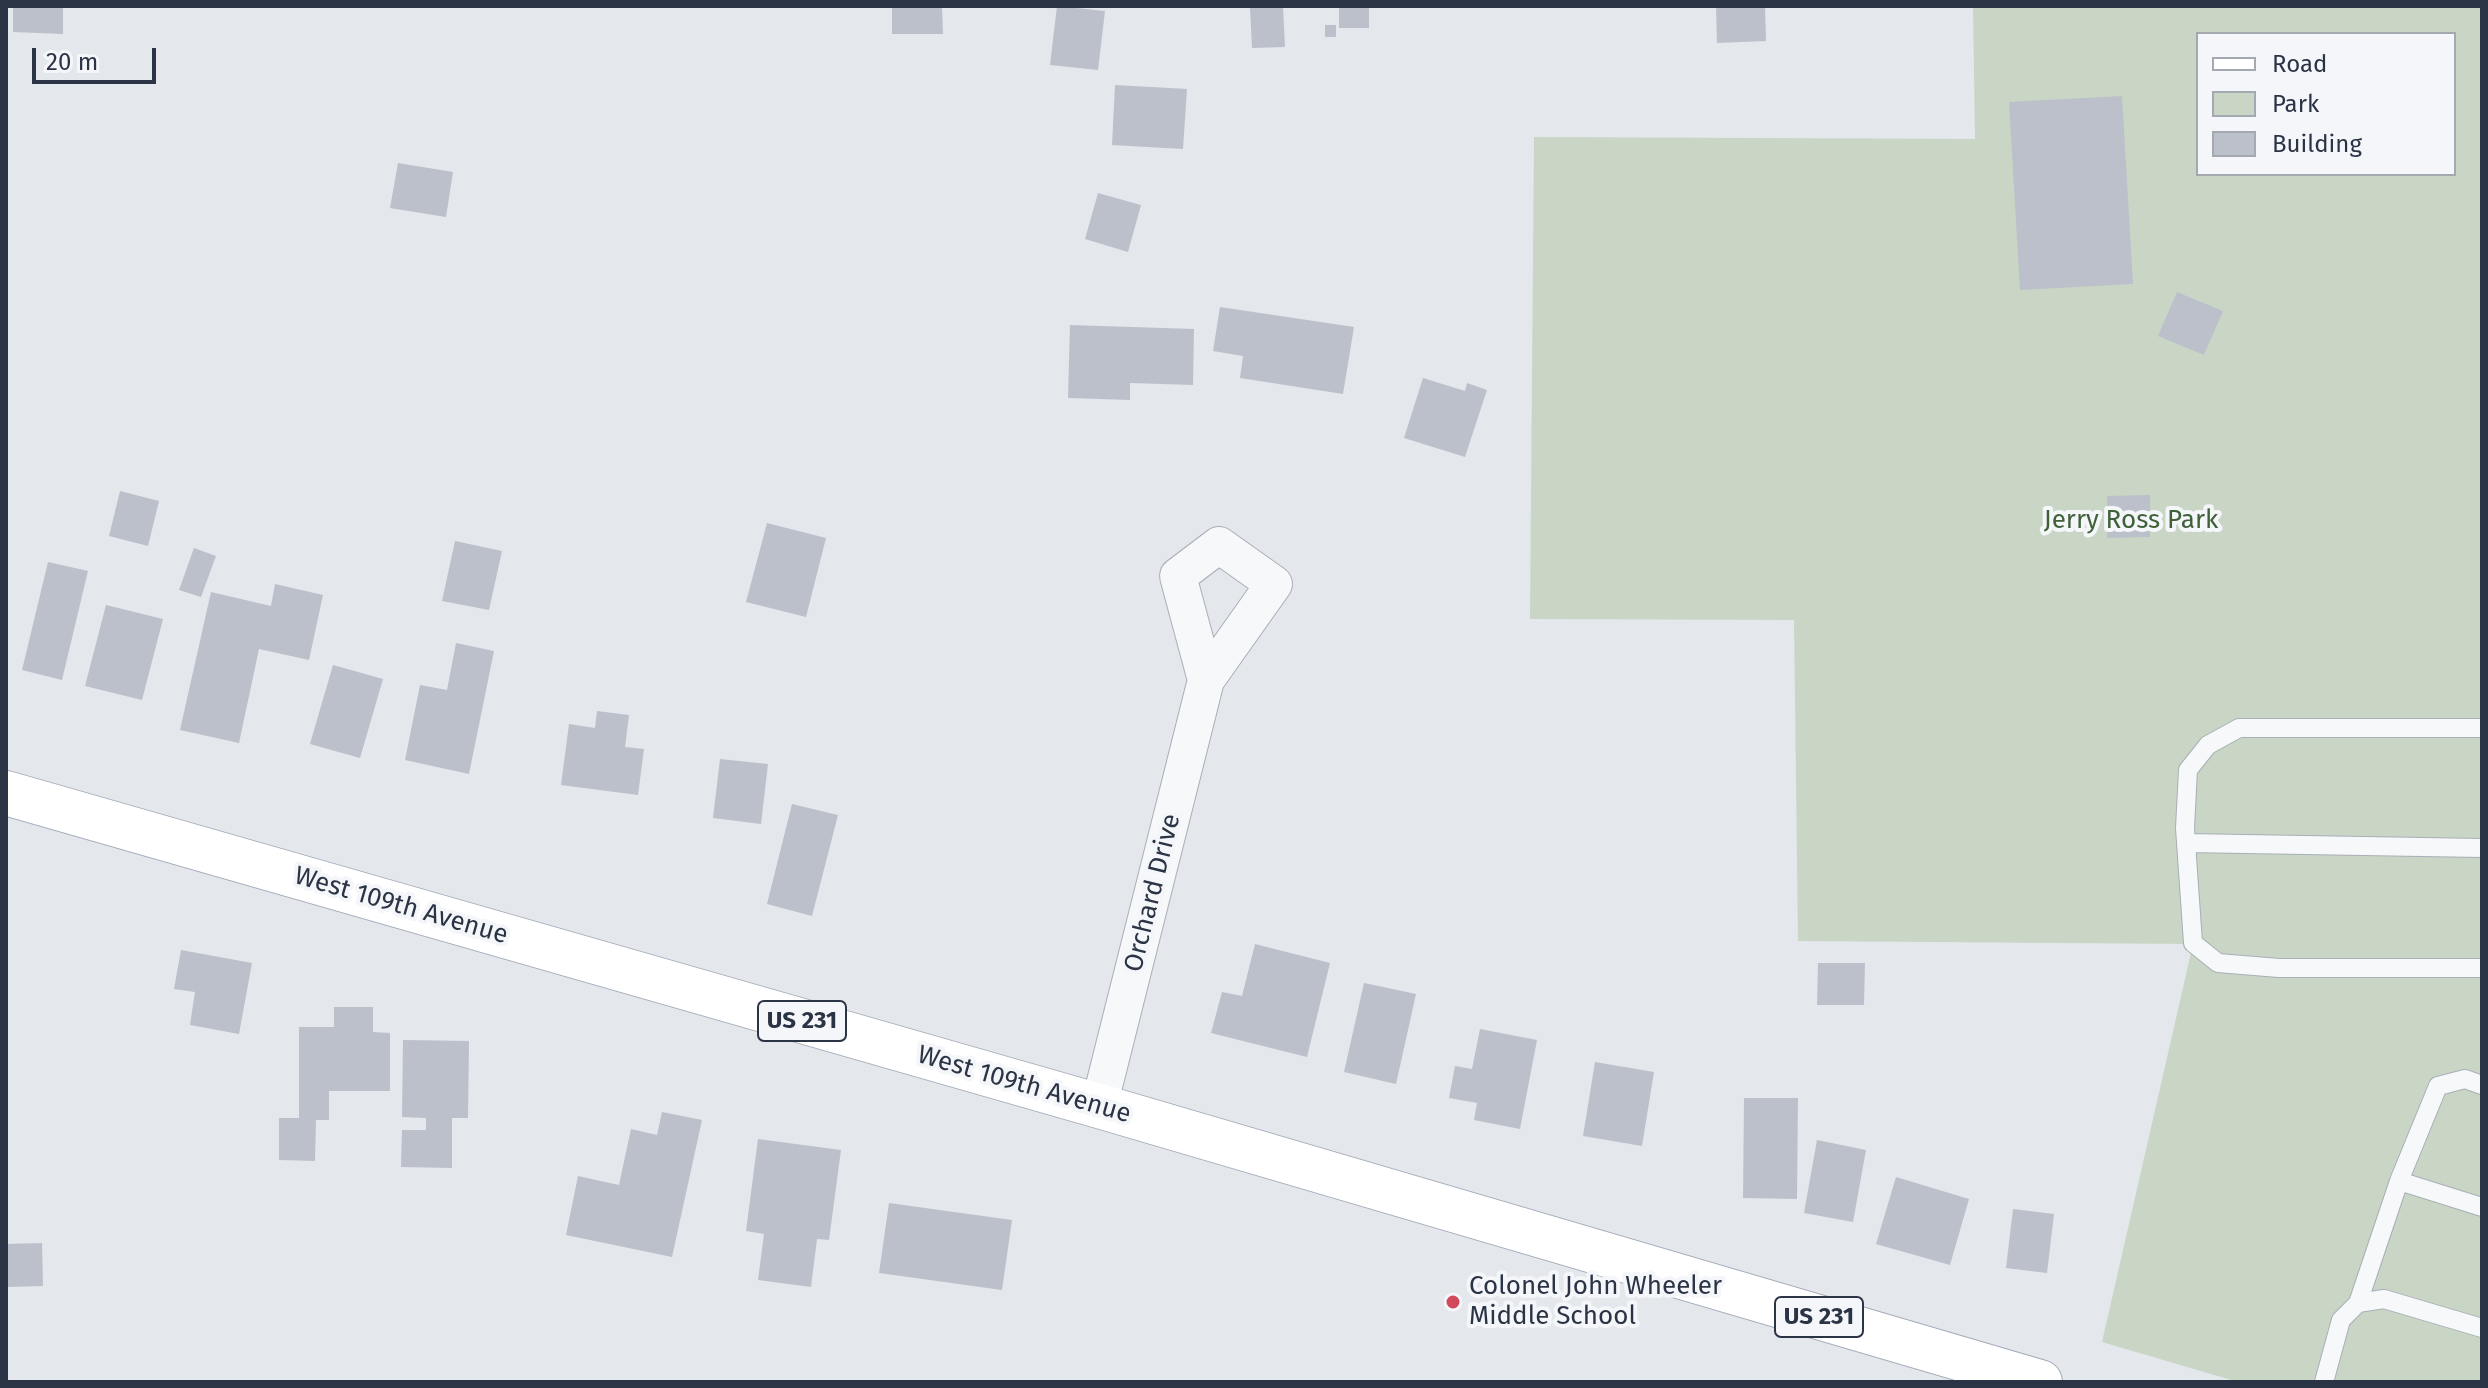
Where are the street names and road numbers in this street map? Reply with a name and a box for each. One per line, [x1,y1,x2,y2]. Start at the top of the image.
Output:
street label: Orchard Drive [1118,811,1188,975]
street label: West 109th Avenue [291,861,511,951]
road number: US 231 [758,1001,846,1041]
street label: West 109th Avenue [914,1040,1134,1130]
road number: US 231 [1775,1297,1863,1337]

